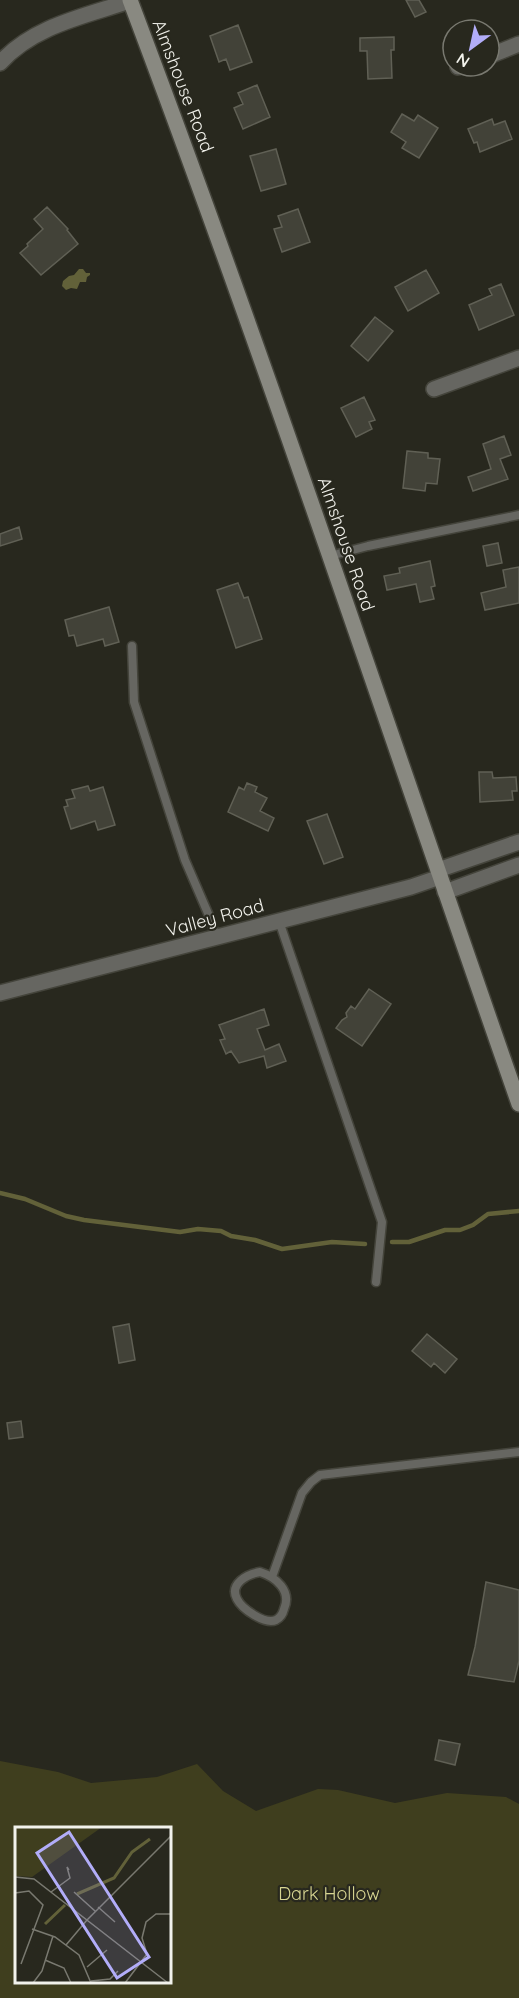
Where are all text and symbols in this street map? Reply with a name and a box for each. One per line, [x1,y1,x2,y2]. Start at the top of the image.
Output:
street label: Almshouse Road [148,16,219,155]
north arrow [441,18,501,78]
text: N [452,49,473,72]
street label: Almshouse Road [313,474,380,614]
street label: Valley Road [163,893,266,942]
inset map [15,1827,171,1983]
park label: Dark Hollow [278,1882,380,1905]

